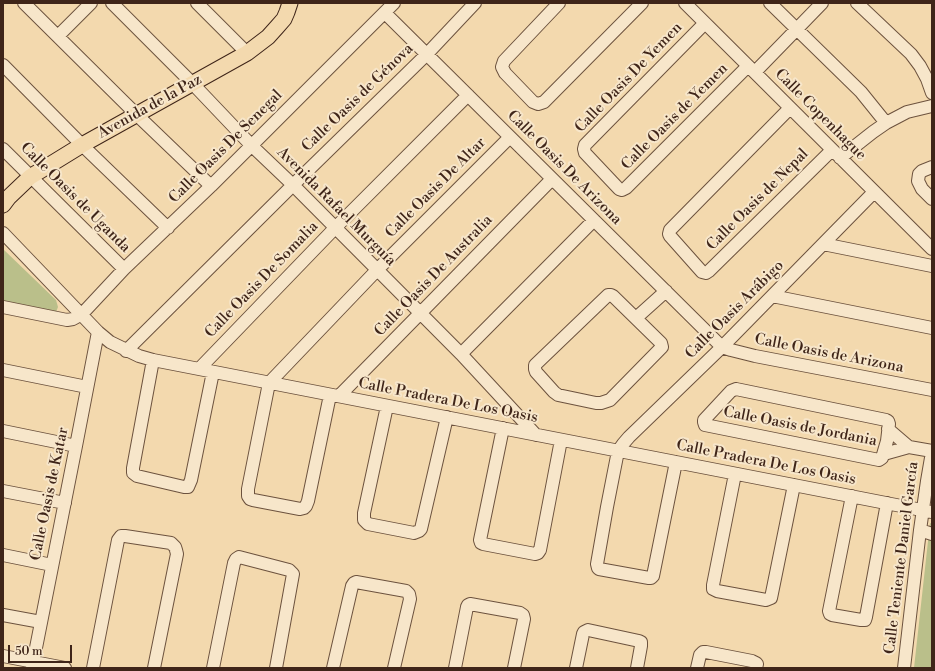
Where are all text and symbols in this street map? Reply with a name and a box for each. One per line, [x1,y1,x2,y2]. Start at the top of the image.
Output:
street label: Calle Oasis De Yemen [572,19,686,137]
street label: Calle Oasis de Génova [299,40,417,156]
street label: Calle Oasis de Yemen [618,60,732,174]
street label: Calle Copenhague [771,66,869,164]
street label: Avenida de la Paz [95,71,205,143]
street label: Calle Oasis De Senegal [166,87,286,207]
street label: Calle Oasis De Arizona [503,107,625,229]
street label: Calle Oasis De Altar [382,134,490,242]
street label: Calle Oasis de Uganda [16,139,134,257]
street label: Avenida Rafael Murguía [273,144,399,270]
street label: Calle Oasis de Nepal [703,145,813,255]
street label: Calle Oasis De Australia [371,211,497,341]
street label: Calle Oasis De Somalia [202,218,322,342]
street label: Calle Oasis Arábigo [682,257,788,363]
street label: Calle Oasis de Arizona [753,331,905,377]
street label: Calle Pradera De Los Oasis [357,375,539,427]
street label: Calle Oasis de Jordania [722,403,878,451]
street label: Calle Oasis de Katar [27,426,73,562]
street label: Calle Pradera De Los Oasis [675,437,857,489]
street label: Calle Teniente Daniel García [881,461,923,655]
scale bar [10,637,74,663]
text: 50 m [15,644,43,659]

